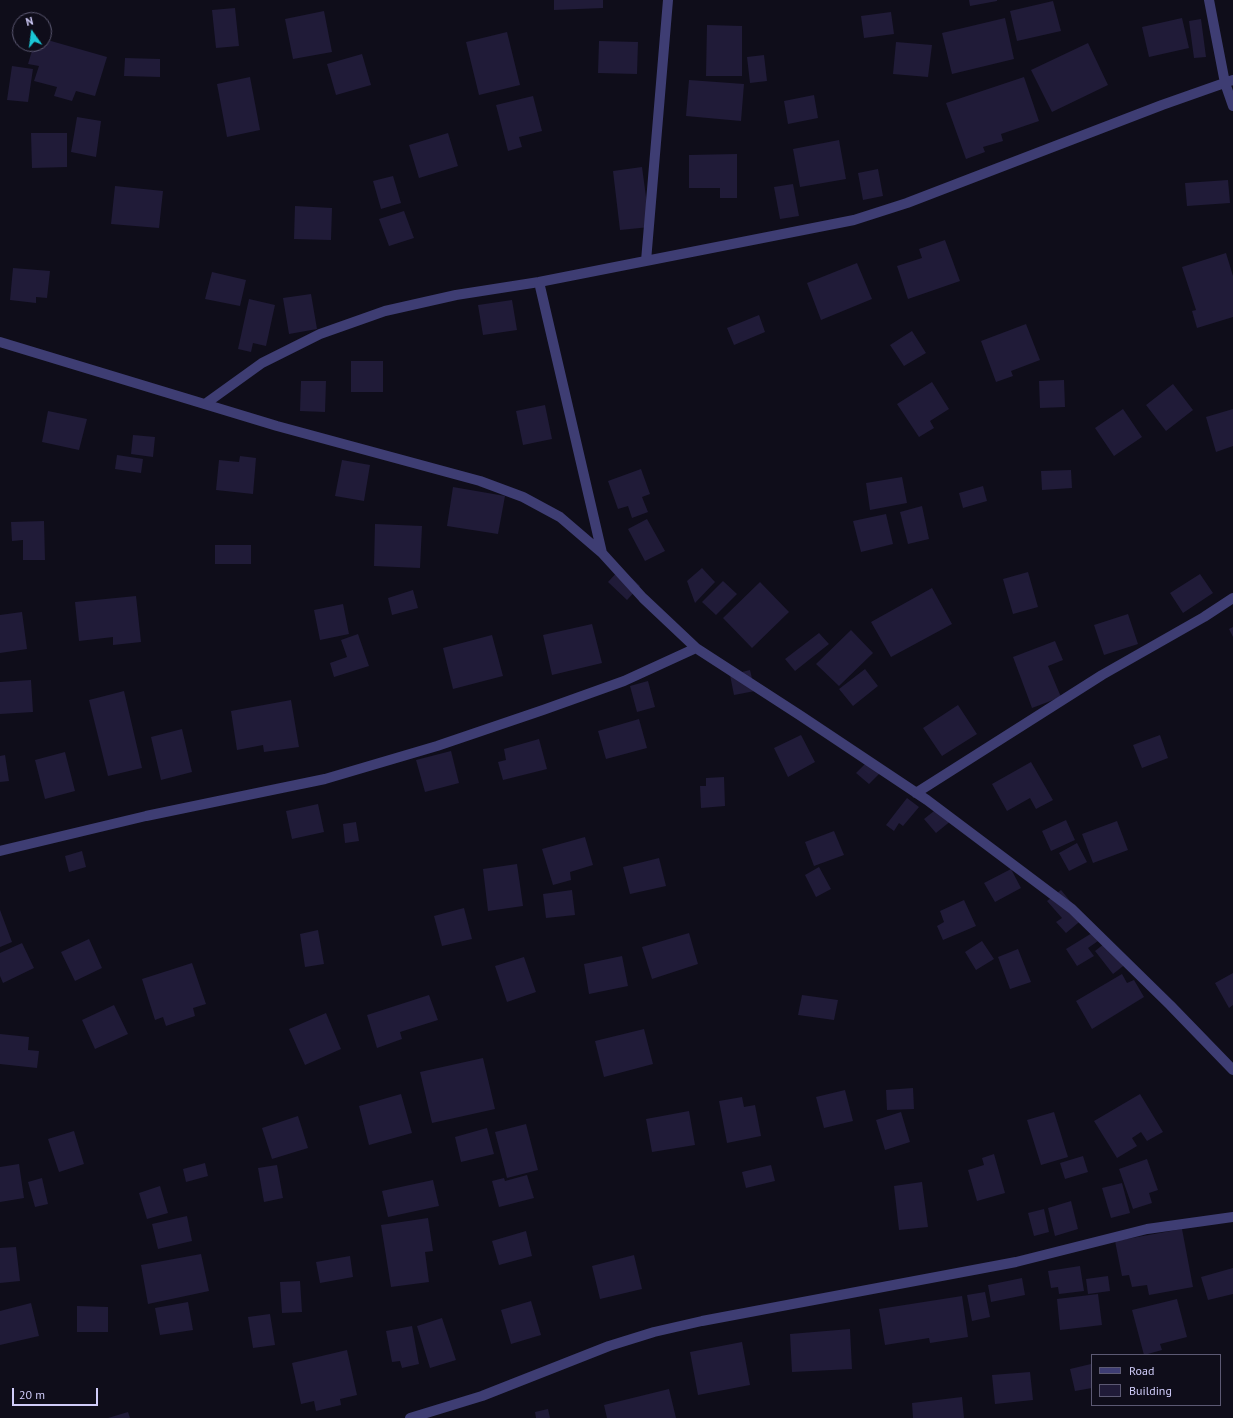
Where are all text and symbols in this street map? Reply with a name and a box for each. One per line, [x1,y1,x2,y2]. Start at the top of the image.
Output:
north arrow [12,12,52,52]
text: N [24,14,35,29]
legend [1091,1354,1221,1406]
text: Road [1129,1363,1154,1378]
scale bar [14,1380,100,1406]
text: Building [1129,1383,1172,1398]
text: 20 m [19,1387,45,1402]

